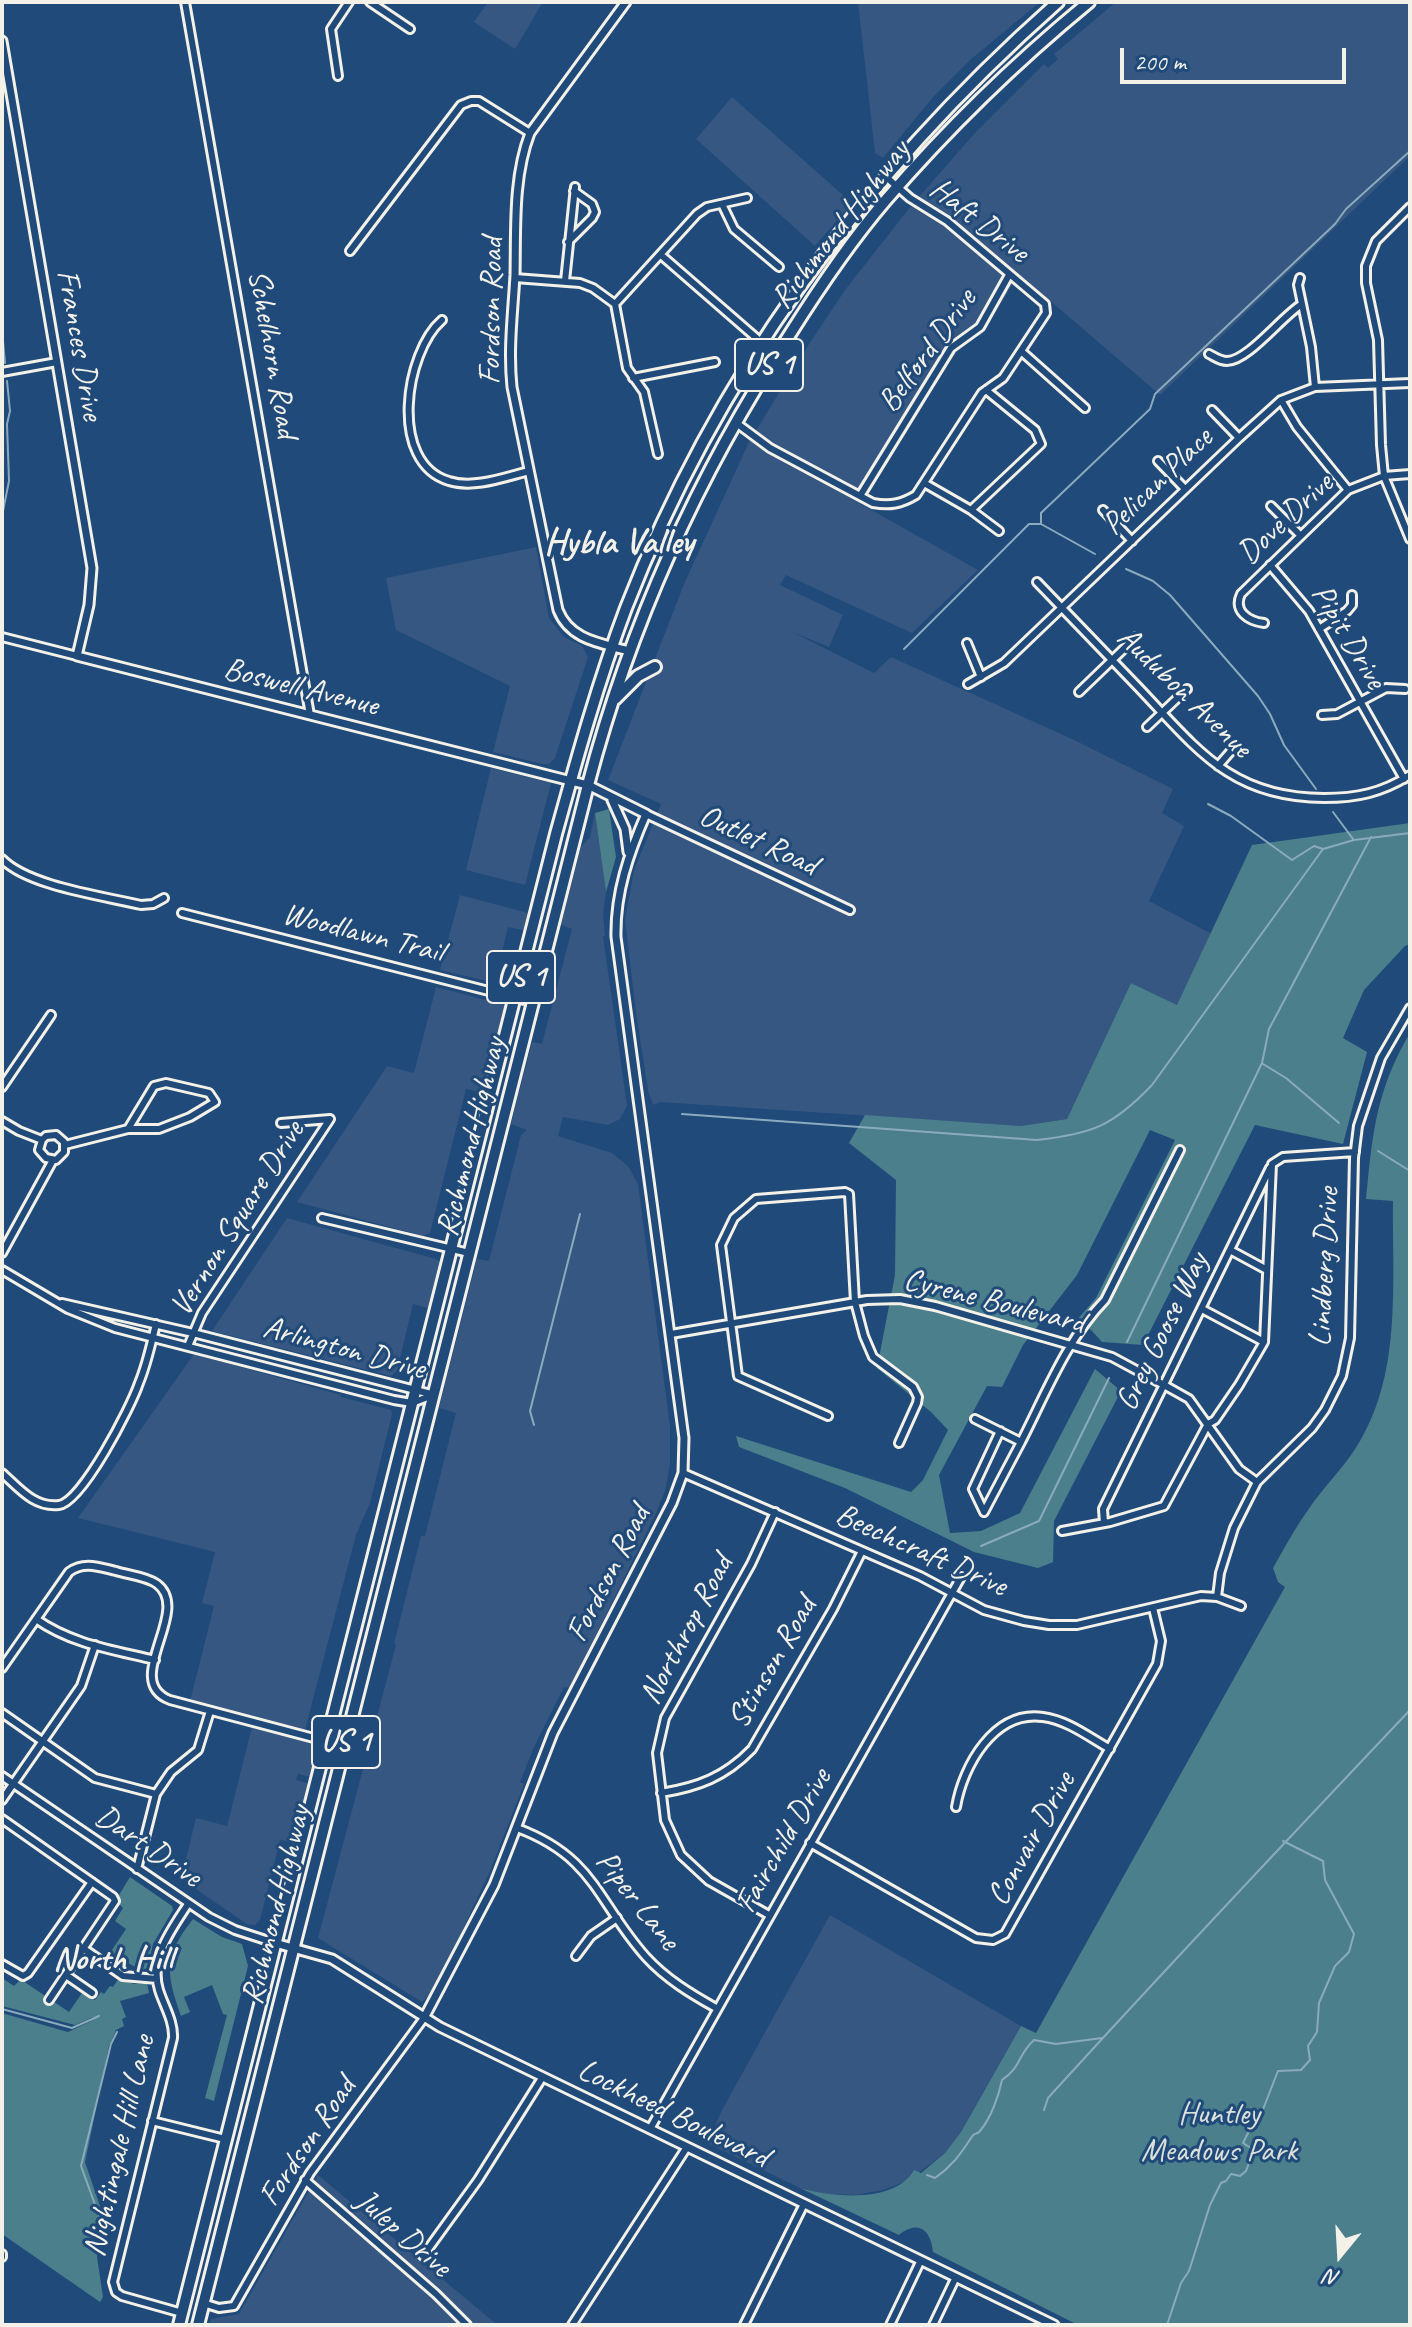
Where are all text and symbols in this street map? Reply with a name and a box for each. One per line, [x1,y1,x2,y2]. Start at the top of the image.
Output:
scale bar [1124,32,1350,82]
text: 200 m [1134,47,1186,77]
street label: Richmond Highway [763,133,919,317]
street label: Haft Drive [922,170,1036,272]
street label: Fordson Road [472,237,512,385]
street label: Frances Drive [47,267,111,423]
street label: Schelhorn Road [238,267,306,441]
street label: Belford Drive [871,282,985,420]
road number: US 1 [735,339,803,391]
street label: Pelican Place [1095,420,1221,544]
street label: Dove Drive [1230,465,1342,573]
district label: Hybla Valley [544,522,694,566]
street label: Pipit Drive [1302,578,1394,696]
street label: Audubon Avenue [1108,619,1260,767]
street label: Boswell Avenue [220,650,382,726]
street label: Outlet Road [693,797,823,885]
street label: Woodlawn Trail [279,896,447,972]
road number: US 1 [487,951,555,1003]
street label: Richmond Highway [429,1034,515,1240]
street label: Vernon Square Drive [163,1114,313,1324]
street label: Lindberg Drive [1302,1186,1348,1348]
street label: Grey Goose Way [1108,1247,1218,1417]
street label: Cyrene Boulevard [900,1261,1088,1343]
street label: Arlington Drive [259,1309,429,1389]
street label: Beechcraft Drive [829,1496,1013,1606]
street label: Fordson Road [558,1500,660,1648]
street label: Northrop Road [632,1549,742,1711]
street label: Stinson Road [720,1591,826,1735]
road number: US 1 [312,1716,380,1768]
street label: Fairchild Drive [727,1762,841,1920]
street label: Convair Drive [980,1765,1084,1913]
street label: Dart Drive [88,1798,208,1896]
street label: Richmond Highway [234,1802,320,2008]
street label: Piper Lane [586,1844,688,1958]
district label: North Hill [53,1940,173,1980]
street label: Nightingale Hill Lane [76,2032,164,2260]
street label: Lockheed Boulevard [571,2051,775,2177]
street label: Fordson Road [251,2070,365,2214]
park label: Huntley Meadows Park [1141,2096,1297,2171]
street label: Julep Drive [347,2182,459,2286]
north arrow [1300,2215,1380,2295]
text: N [1322,2262,1343,2293]

